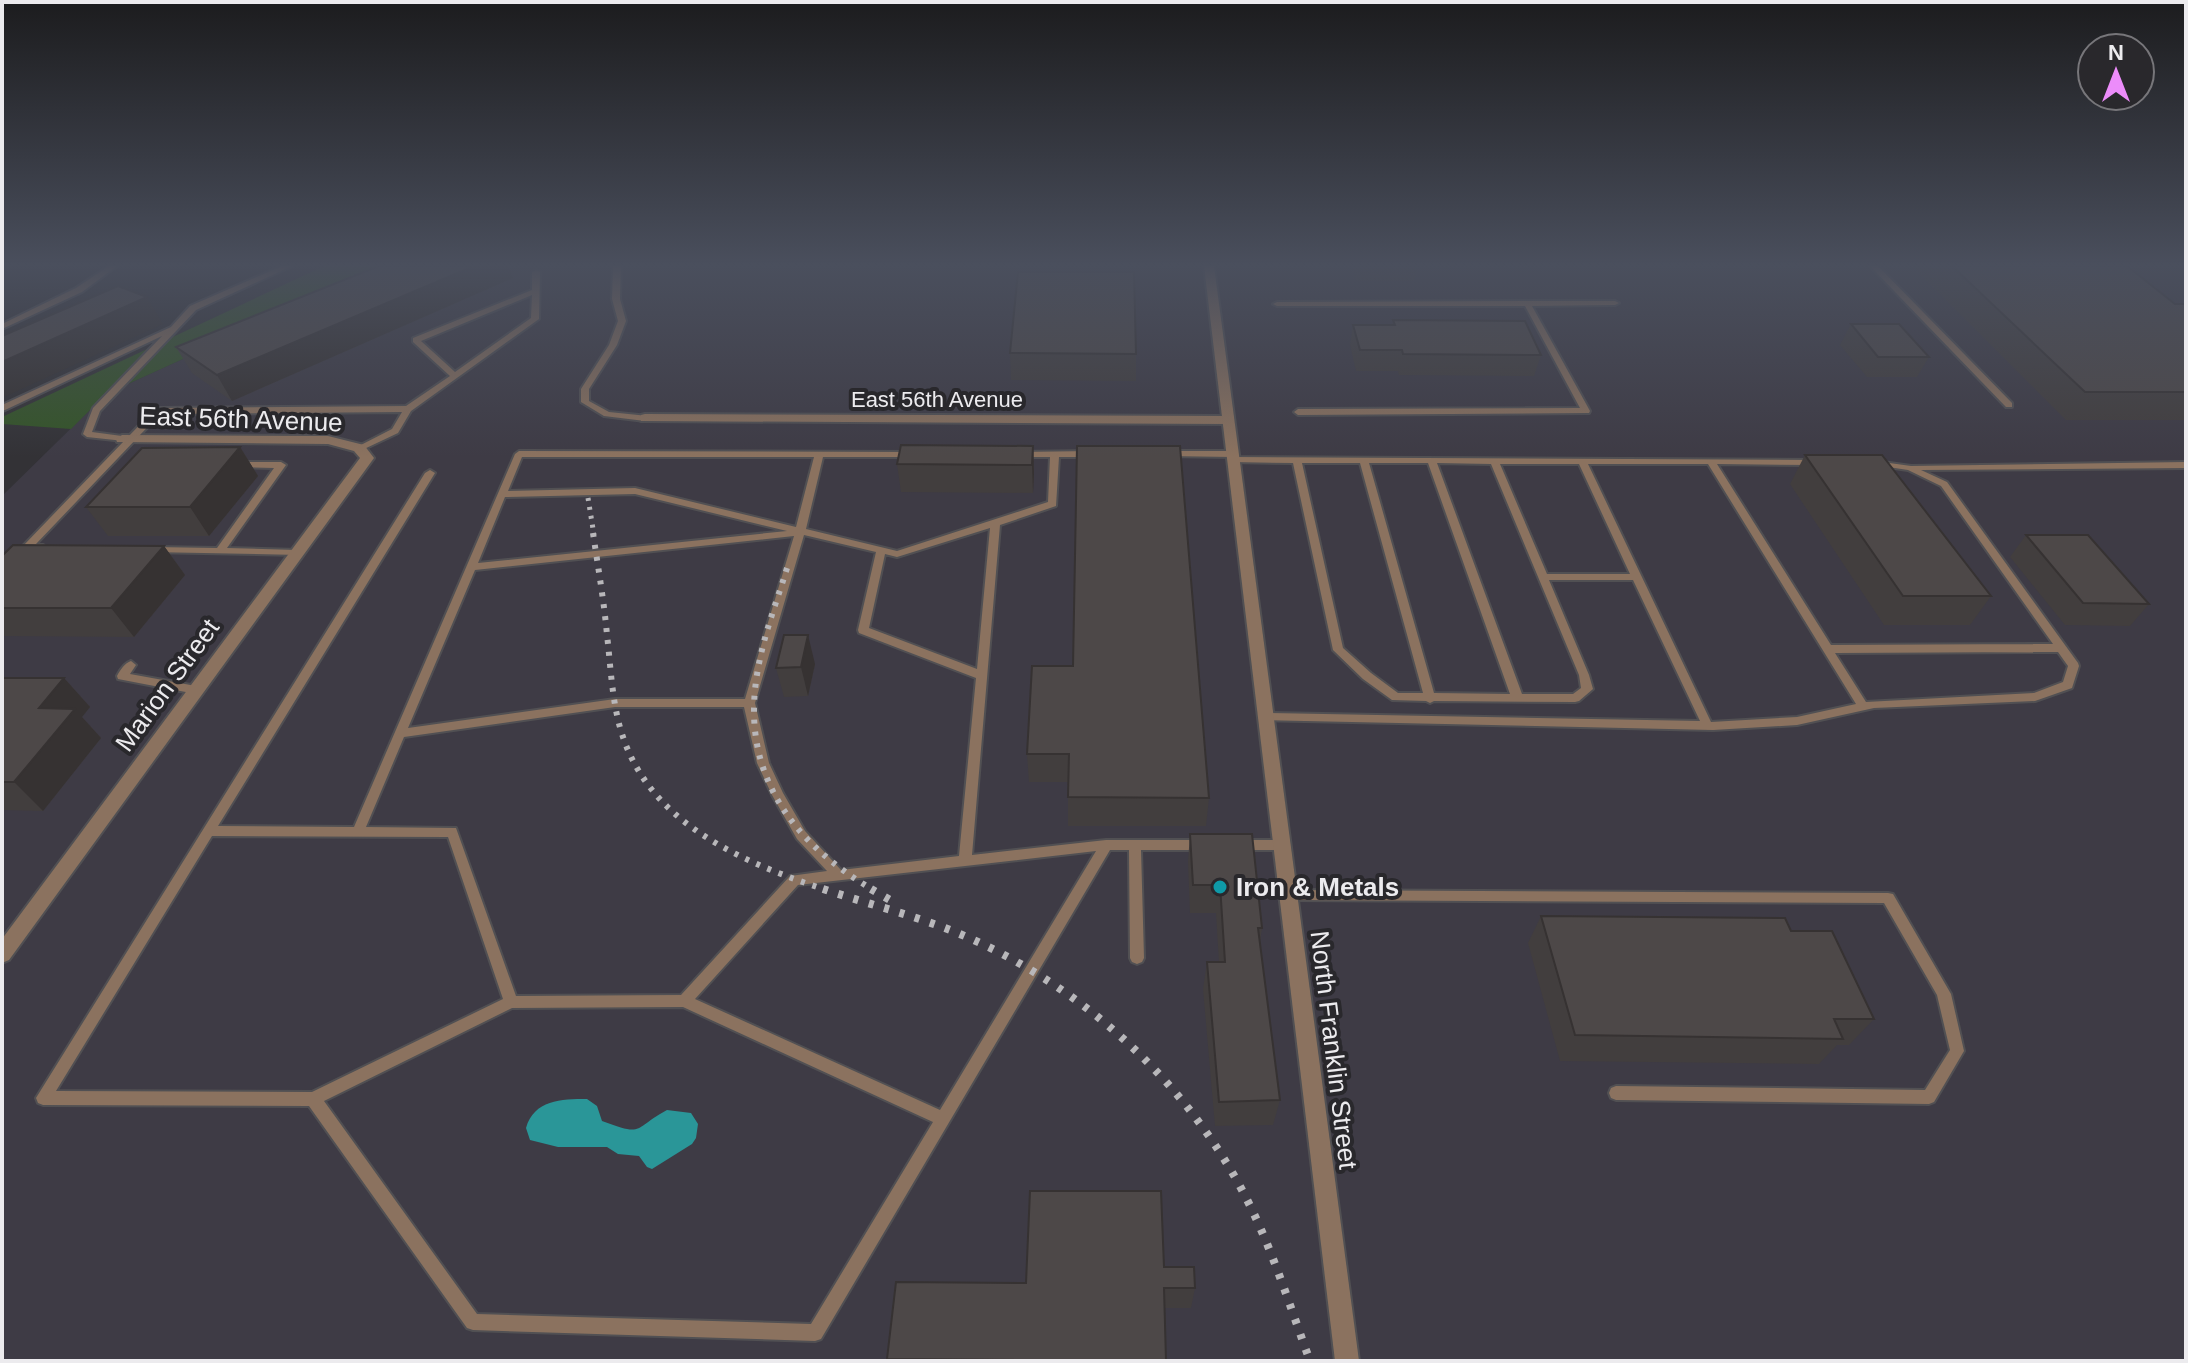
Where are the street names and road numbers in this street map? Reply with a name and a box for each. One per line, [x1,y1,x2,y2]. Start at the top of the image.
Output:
street label: East 56th Avenue [851,387,1023,412]
street label: East 56th Avenue [139,400,343,438]
street label: Marion Street [109,612,225,757]
street label: North Franklin Street [1304,929,1364,1172]

